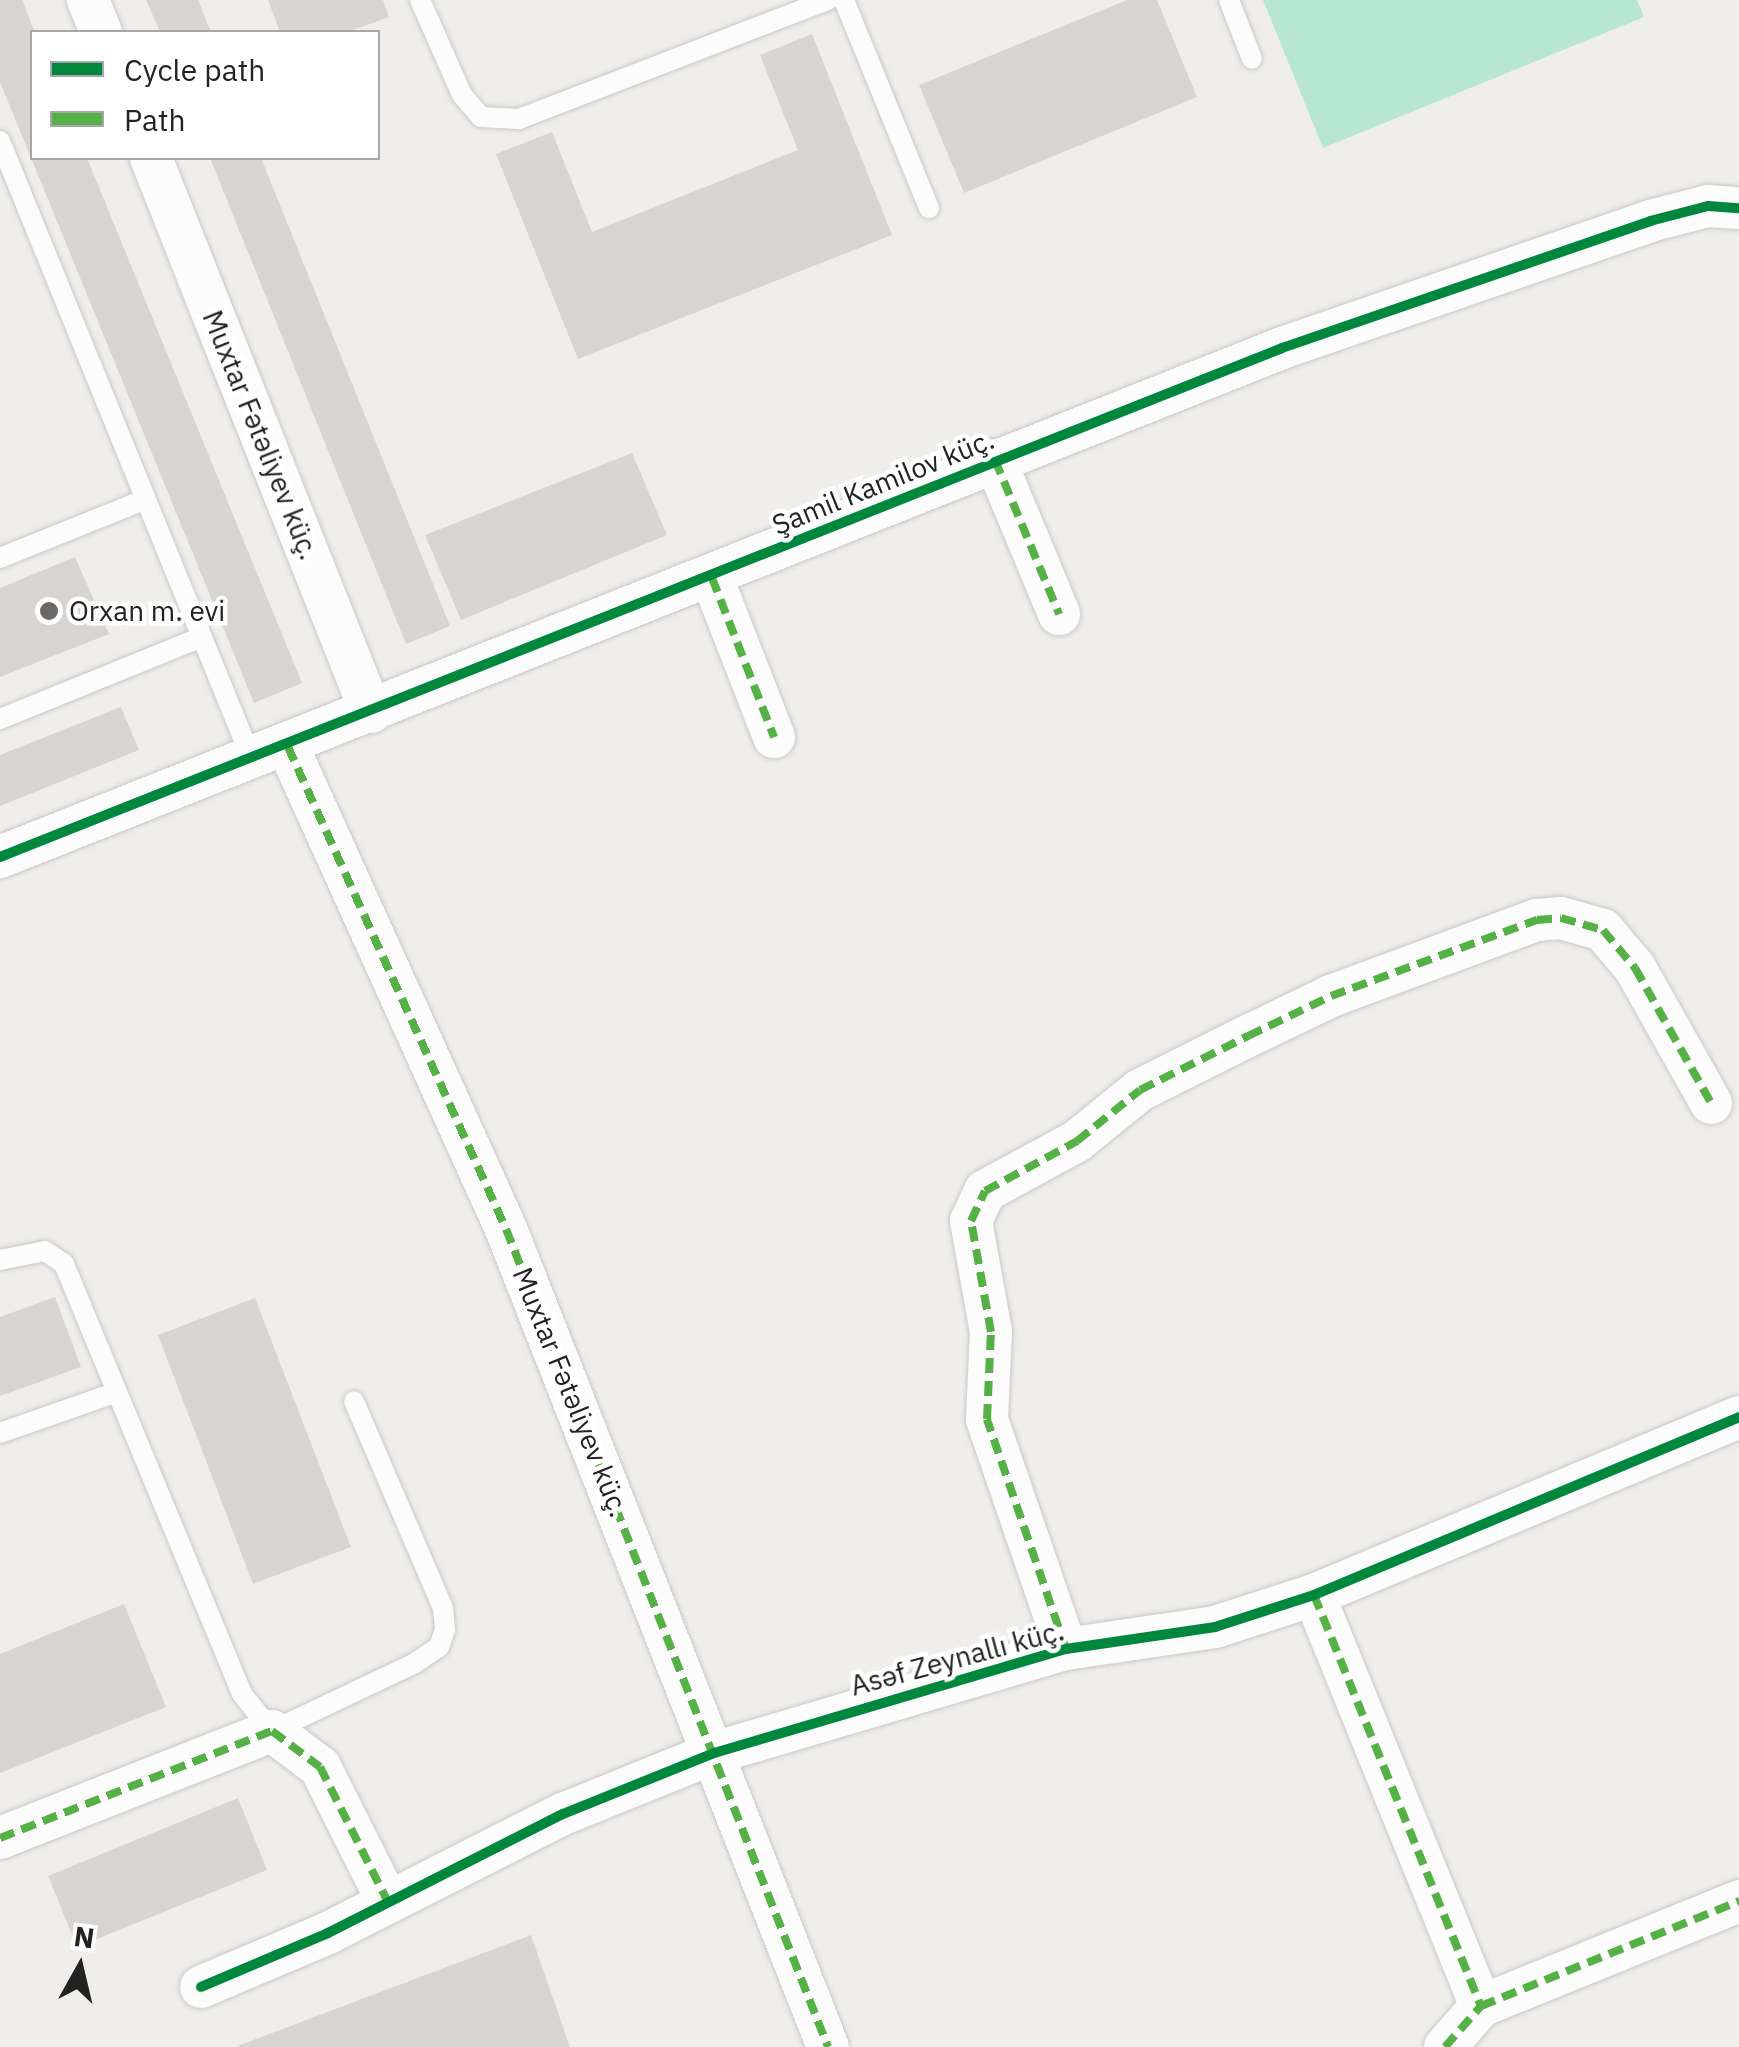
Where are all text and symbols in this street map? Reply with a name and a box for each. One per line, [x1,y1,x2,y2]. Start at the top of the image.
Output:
legend [30,30,380,160]
text: Cycle path [124,50,265,89]
text: Path [124,100,185,139]
street label: Muxtar Fətəliyev küç. [196,305,326,565]
street label: Şamil Kamilov küç. [767,422,999,542]
place label: Orxan m. evi [69,594,225,628]
marker: Orxan m. evi [38,600,60,622]
street label: Muxtar Fətəliyev küç. [506,1262,636,1522]
street label: Asəf Zeynallı küç. [847,1613,1067,1703]
north arrow [30,1917,130,2017]
text: N [72,1917,97,1957]

